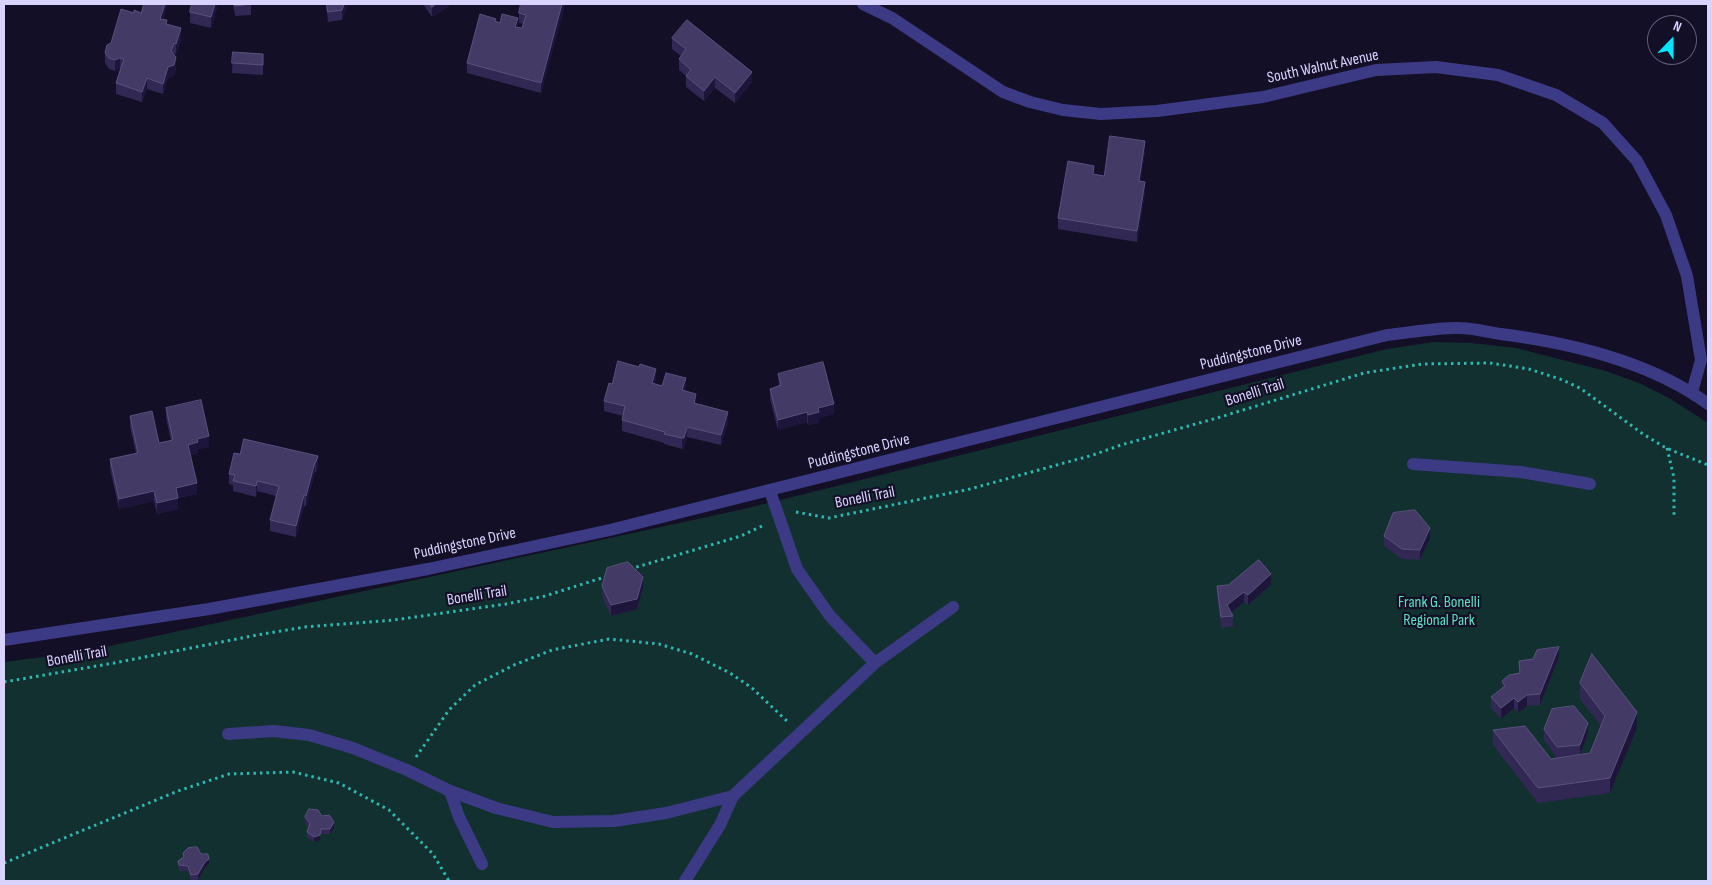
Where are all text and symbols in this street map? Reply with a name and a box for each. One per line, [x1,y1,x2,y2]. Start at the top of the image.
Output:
north arrow [1647,15,1697,65]
text: N [1671,17,1684,36]
street label: South Walnut Avenue [1265,46,1381,88]
street label: Puddingstone Drive [1198,331,1304,375]
street label: Bonelli Trail [1223,375,1287,411]
street label: Puddingstone Drive [806,430,912,474]
street label: Bonelli Trail [833,483,897,513]
street label: Puddingstone Drive [412,524,518,564]
street label: Bonelli Trail [446,582,508,610]
park label: Frank G. Bonelli Regional Park [1398,593,1480,631]
street label: Bonelli Trail [45,642,109,672]

